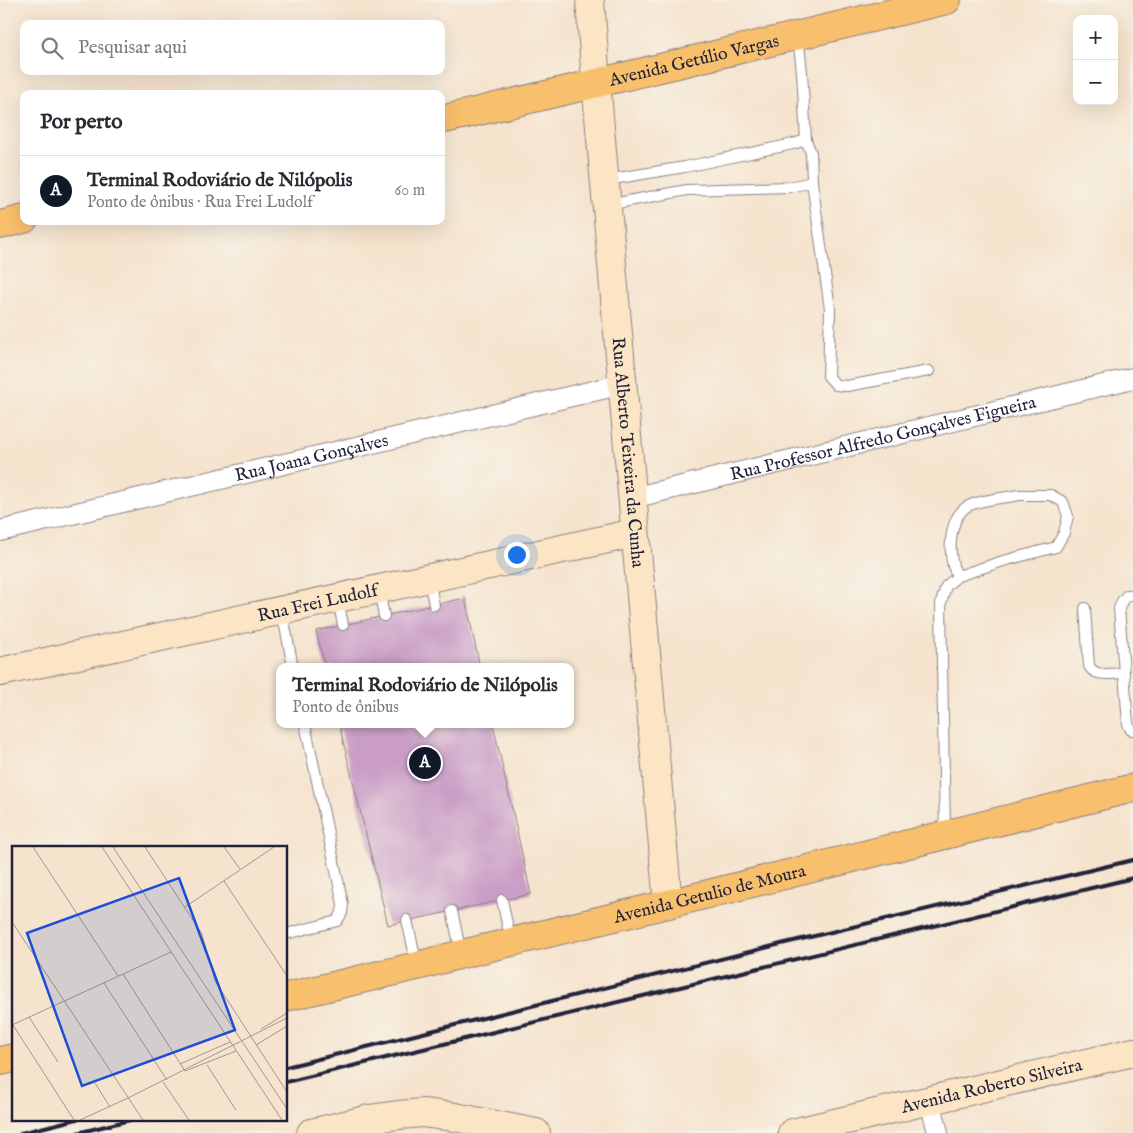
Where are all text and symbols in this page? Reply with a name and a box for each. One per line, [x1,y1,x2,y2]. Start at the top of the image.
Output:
map controls [1073,15,1118,105]
button: + [1073,15,1118,60]
search box [20,20,445,75]
street label: Avenida Getúlio Vargas [606,30,782,93]
icon: search [38,34,66,62]
text: Pesquisar aqui [78,36,187,60]
button: − [1073,60,1118,105]
text: Por perto [40,109,122,136]
text: Terminal Rodoviário de Nilópolis [87,169,352,193]
text: A [51,181,61,201]
text: 60 m [395,181,425,201]
text: Ponto de ônibus · Rua Frei Ludolf [87,193,313,213]
street label: Rua Alberto Teixeira da Cunha [605,336,649,569]
street label: Rua Professor Alfredo Gonçalves Figueira [728,392,1039,487]
street label: Rua Joana Gonçalves [233,430,391,488]
your location [504,542,530,568]
street label: Rua Frei Ludolf [256,579,383,628]
popup [276,663,574,728]
text: Terminal Rodoviário de Nilópolis [292,674,558,698]
text: Ponto de ônibus [292,698,399,718]
pin: A [409,744,441,782]
inset map [12,846,288,1120]
street label: Avenida Getulio de Moura [611,860,808,930]
street label: Avenida Roberto Silveira [898,1054,1085,1120]

